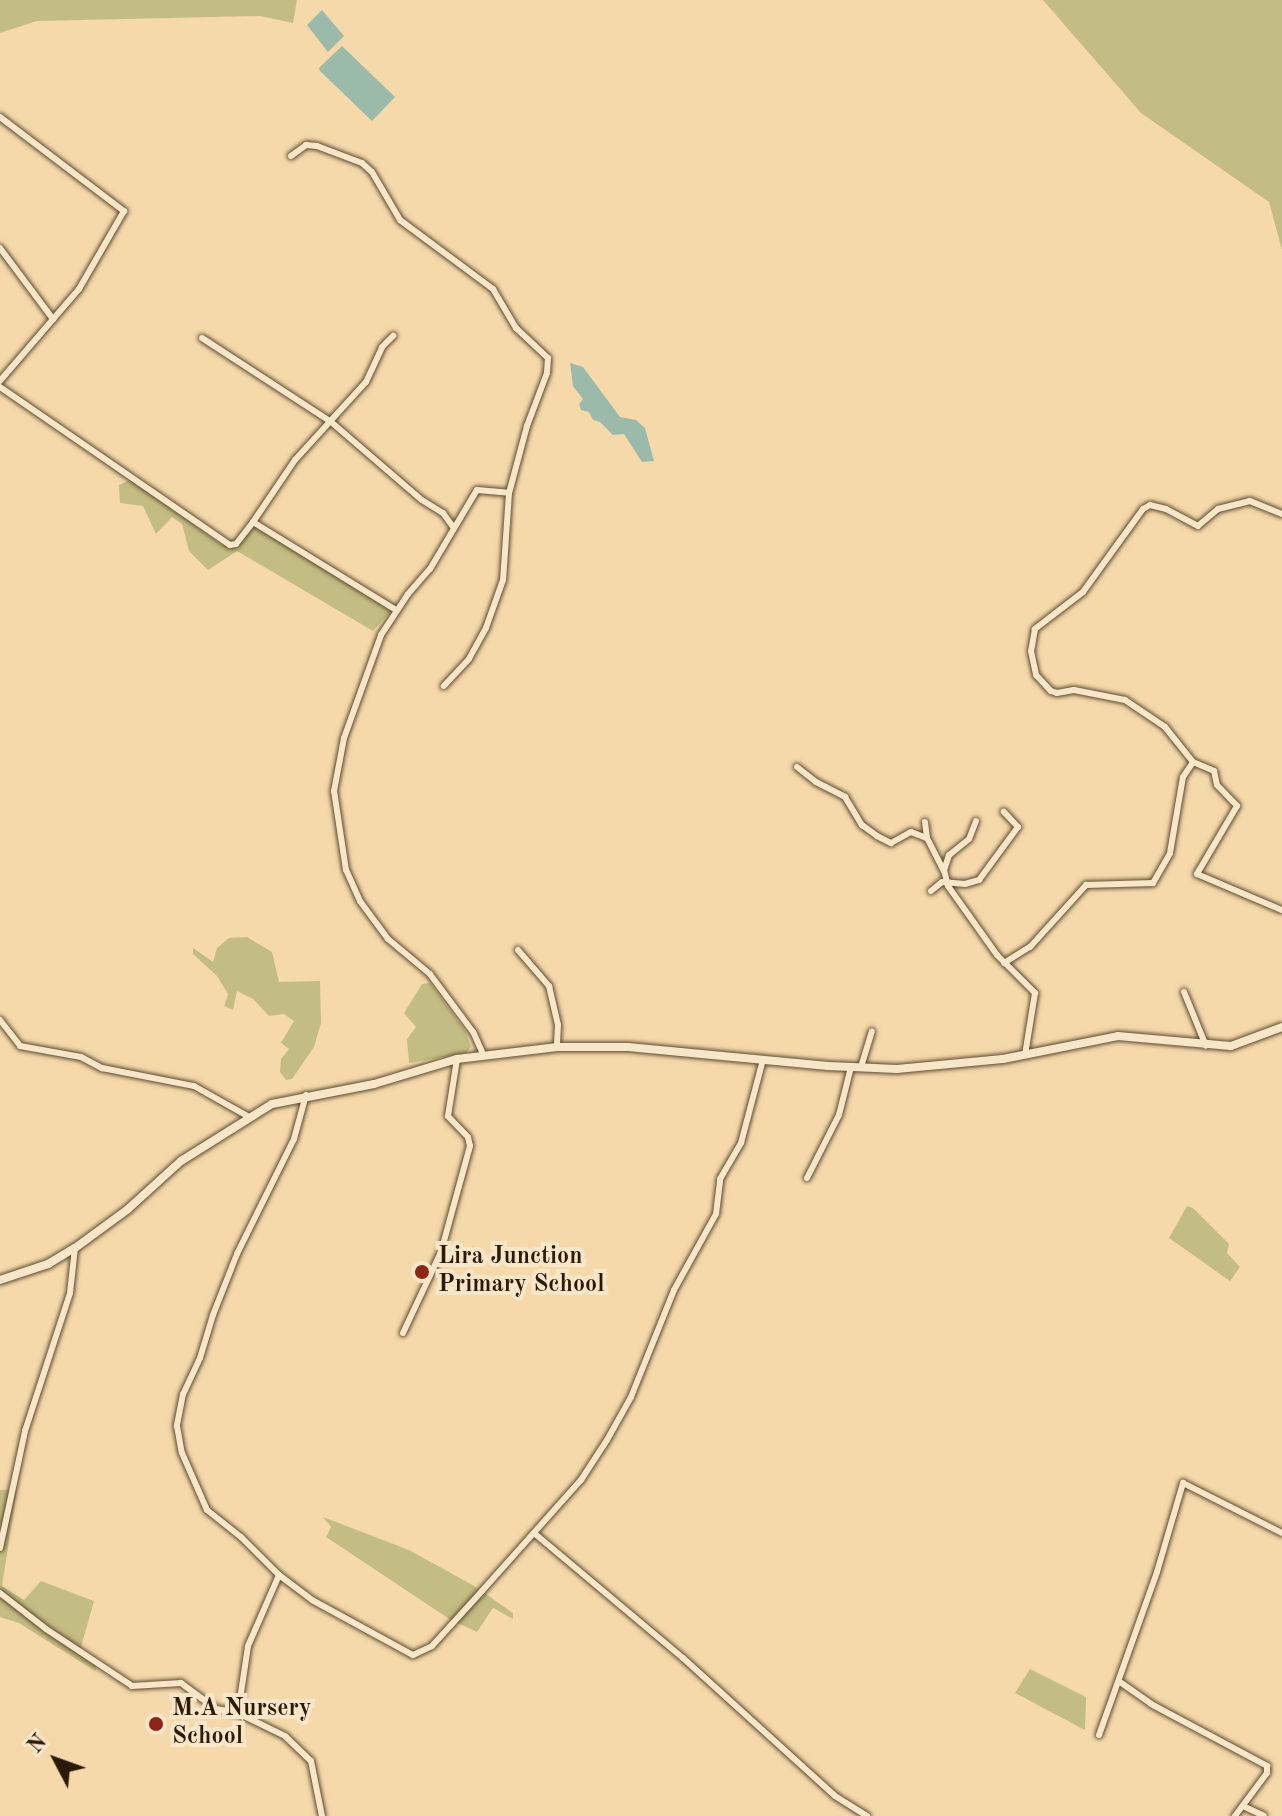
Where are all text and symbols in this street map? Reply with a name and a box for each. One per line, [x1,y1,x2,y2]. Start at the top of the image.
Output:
place label: Lira Junction Primary School [438,1244,605,1300]
marker: Lira Junction Primary School [413,1263,431,1281]
place label: M.A Nursery School [172,1696,311,1752]
marker: M.A Nursery School [147,1715,165,1733]
north arrow [16,1720,96,1800]
text: N [24,1731,52,1758]

